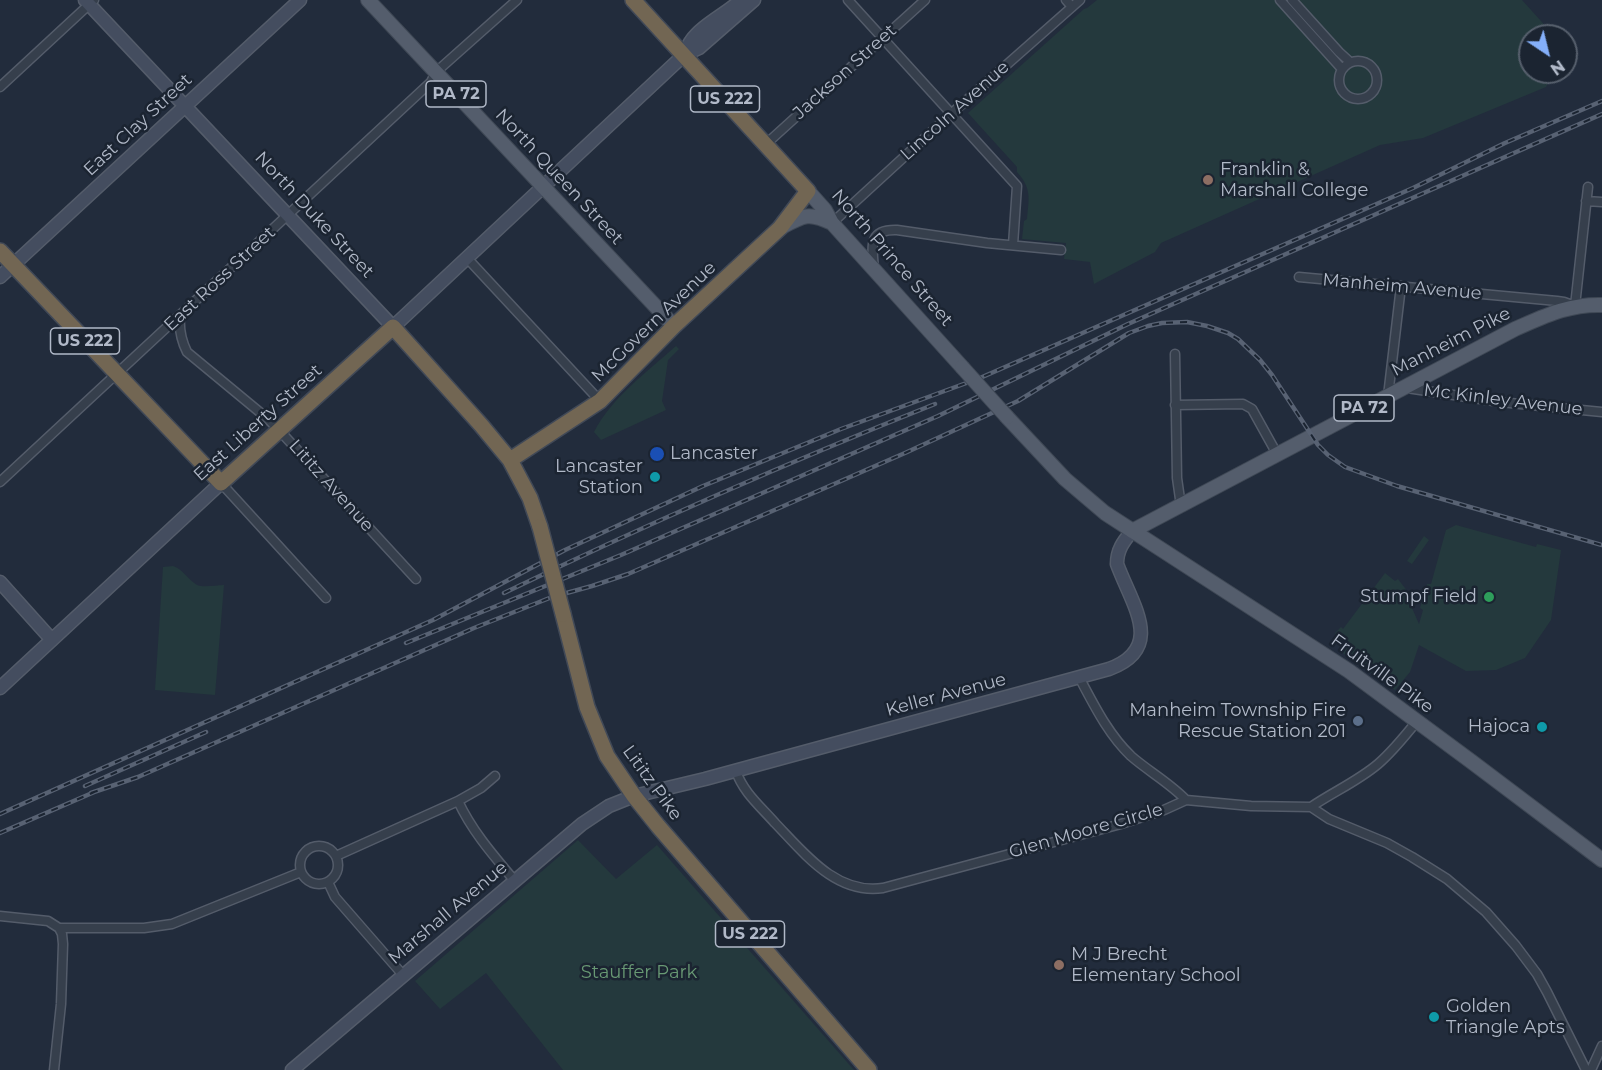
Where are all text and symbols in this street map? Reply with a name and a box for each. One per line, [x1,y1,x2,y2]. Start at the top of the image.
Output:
street label: Jackson Street [789,20,901,124]
north arrow [1518,24,1578,84]
text: N [1547,56,1568,79]
street label: Lincoln Avenue [896,57,1014,165]
street label: East Clay Street [79,69,197,181]
road number: PA 72 [426,81,486,107]
road number: US 222 [690,86,760,112]
street label: North Queen Street [490,105,628,249]
street label: North Duke Street [250,147,378,283]
place label: Franklin & Marshall College [1220,159,1368,201]
marker: Franklin & Marshall College [1201,173,1215,187]
street label: North Prince Street [827,185,957,331]
street label: East Ross Street [160,222,280,336]
street label: McGovern Avenue [587,257,721,387]
street label: Manheim Avenue [1322,269,1482,305]
street label: Manheim Pike [1388,303,1514,381]
road number: US 222 [50,328,119,354]
street label: East Liberty Street [190,360,326,486]
street label: Mc Kinley Avenue [1422,380,1584,420]
road number: PA 72 [1334,395,1394,421]
street label: Lititz Avenue [284,436,378,536]
place label: Lancaster [670,443,758,465]
marker: Lancaster [648,445,666,463]
place label: Lancaster Station [555,456,643,498]
marker: Lancaster Station [648,470,662,484]
place label: Stumpf Field [1360,586,1477,608]
marker: Stumpf Field [1482,590,1496,604]
street label: Fruitville Pike [1327,630,1437,718]
street label: Keller Avenue [883,669,1009,721]
place label: Manheim Township Fire Rescue Station 201 [1129,700,1346,742]
marker: Manheim Township Fire Rescue Station 201 [1351,714,1365,728]
place label: Hajoca [1468,716,1530,738]
marker: Hajoca [1535,720,1549,734]
street label: Lititz Pike [618,741,686,825]
street label: Glen Moore Circle [1007,799,1165,863]
street label: Marshall Avenue [384,857,512,969]
road number: US 222 [716,921,784,947]
place label: M J Brecht Elementary School [1071,944,1241,986]
marker: M J Brecht Elementary School [1052,958,1066,972]
park label: Stauffer Park [581,962,697,984]
place label: Golden Triangle Apts [1446,996,1565,1038]
marker: Golden Triangle Apts [1427,1010,1441,1024]

